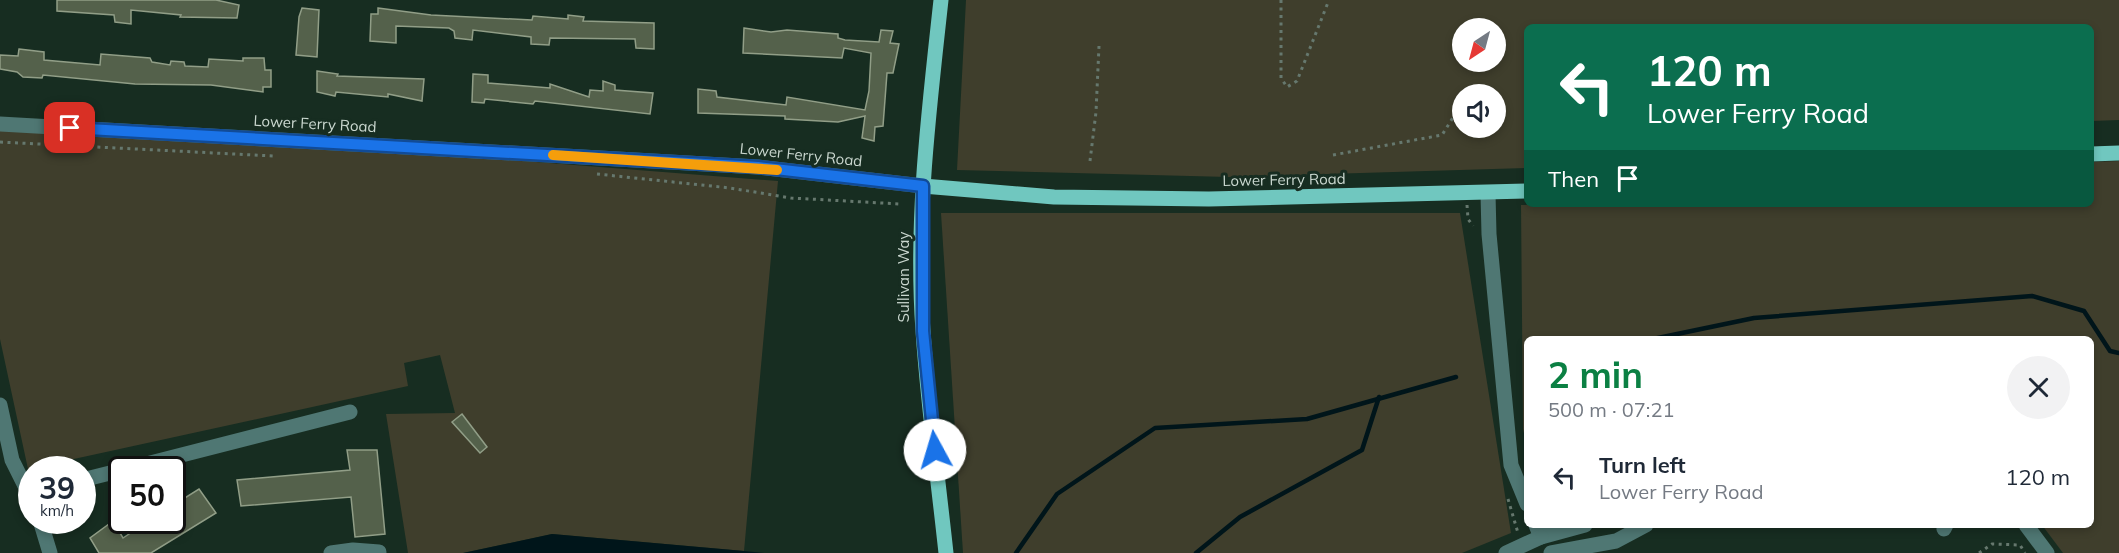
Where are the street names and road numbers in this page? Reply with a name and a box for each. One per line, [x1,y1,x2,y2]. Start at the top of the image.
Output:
street label: Lower Ferry Road [253,111,377,136]
street label: Lower Ferry Road [739,139,863,170]
street label: Lower Ferry Road [1222,169,1346,190]
street label: Sullivan Way [894,232,913,322]

